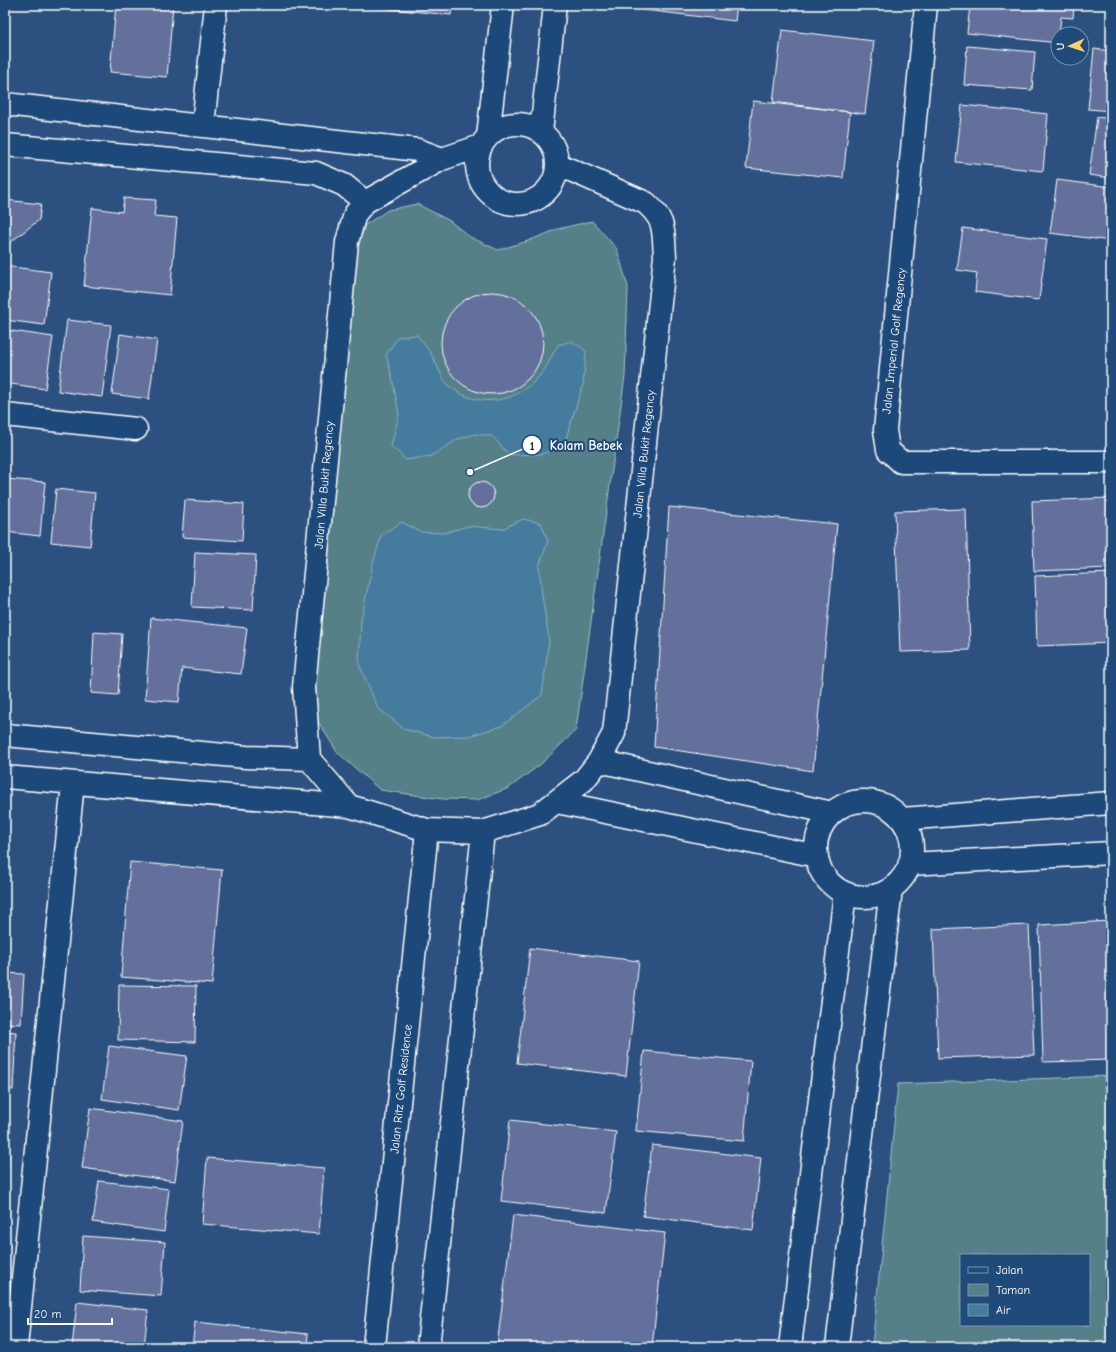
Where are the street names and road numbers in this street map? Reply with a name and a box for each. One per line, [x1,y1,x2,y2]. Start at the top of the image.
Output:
street label: Jalan Imperial Golf Regency [879,267,909,415]
street label: Jalan Villa Bukit Regency [630,389,658,519]
street label: Jalan Villa Bukit Regency [311,420,337,550]
street label: Jalan Ritz Golf Residence [387,1024,415,1154]

